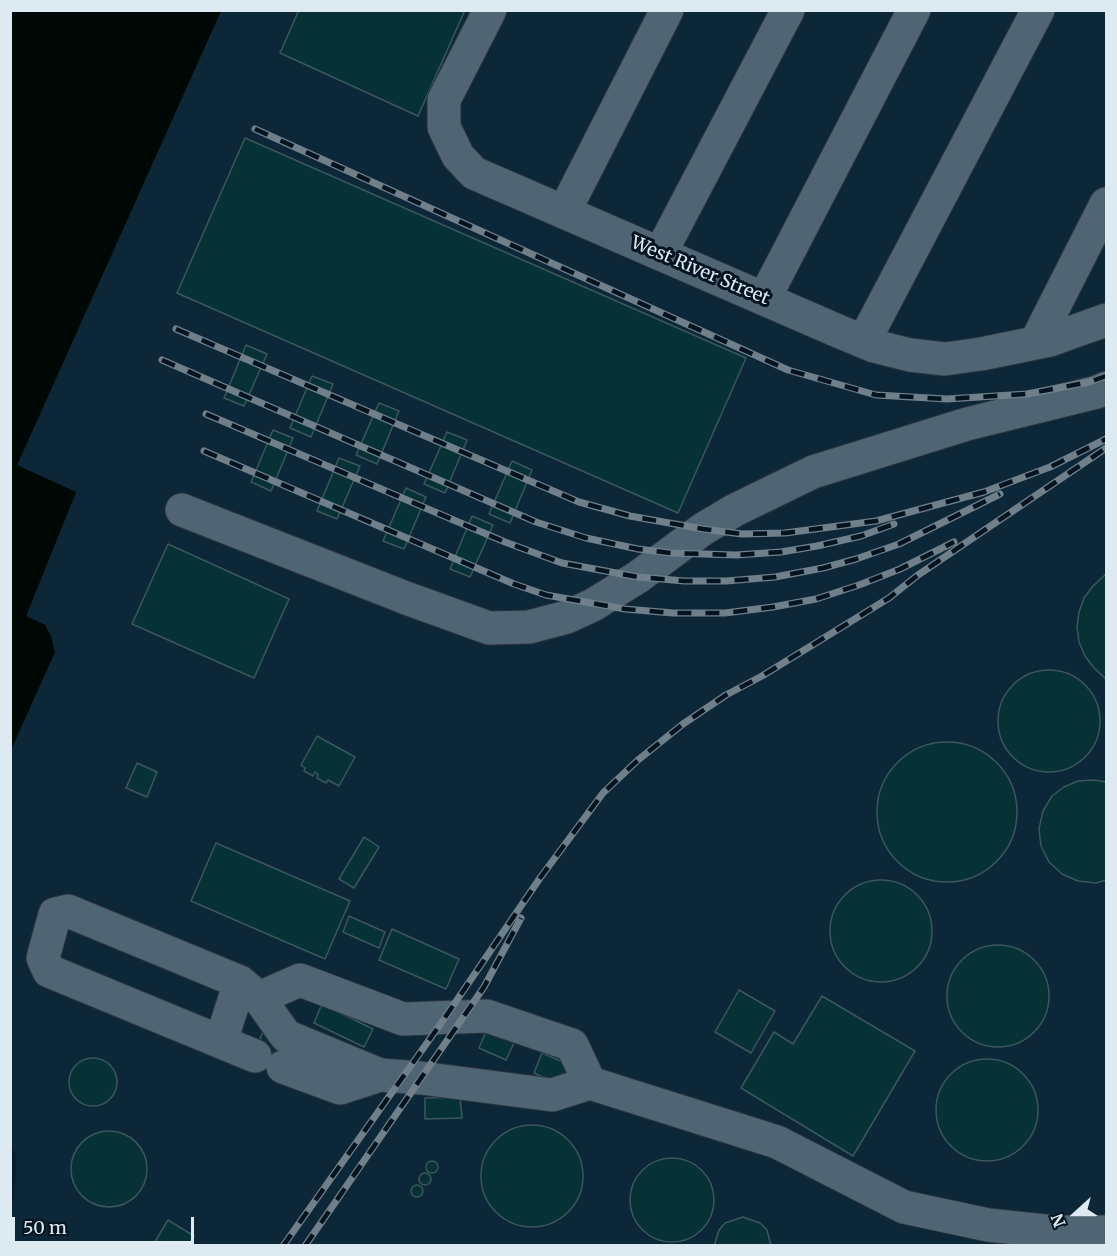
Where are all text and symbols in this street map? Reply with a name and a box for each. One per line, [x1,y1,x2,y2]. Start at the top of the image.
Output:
street label: West River Street [628,232,772,310]
north arrow [1045,1184,1105,1244]
scale bar [15,1205,196,1243]
text: N [1047,1211,1070,1230]
text: 50 m [23,1216,67,1239]

